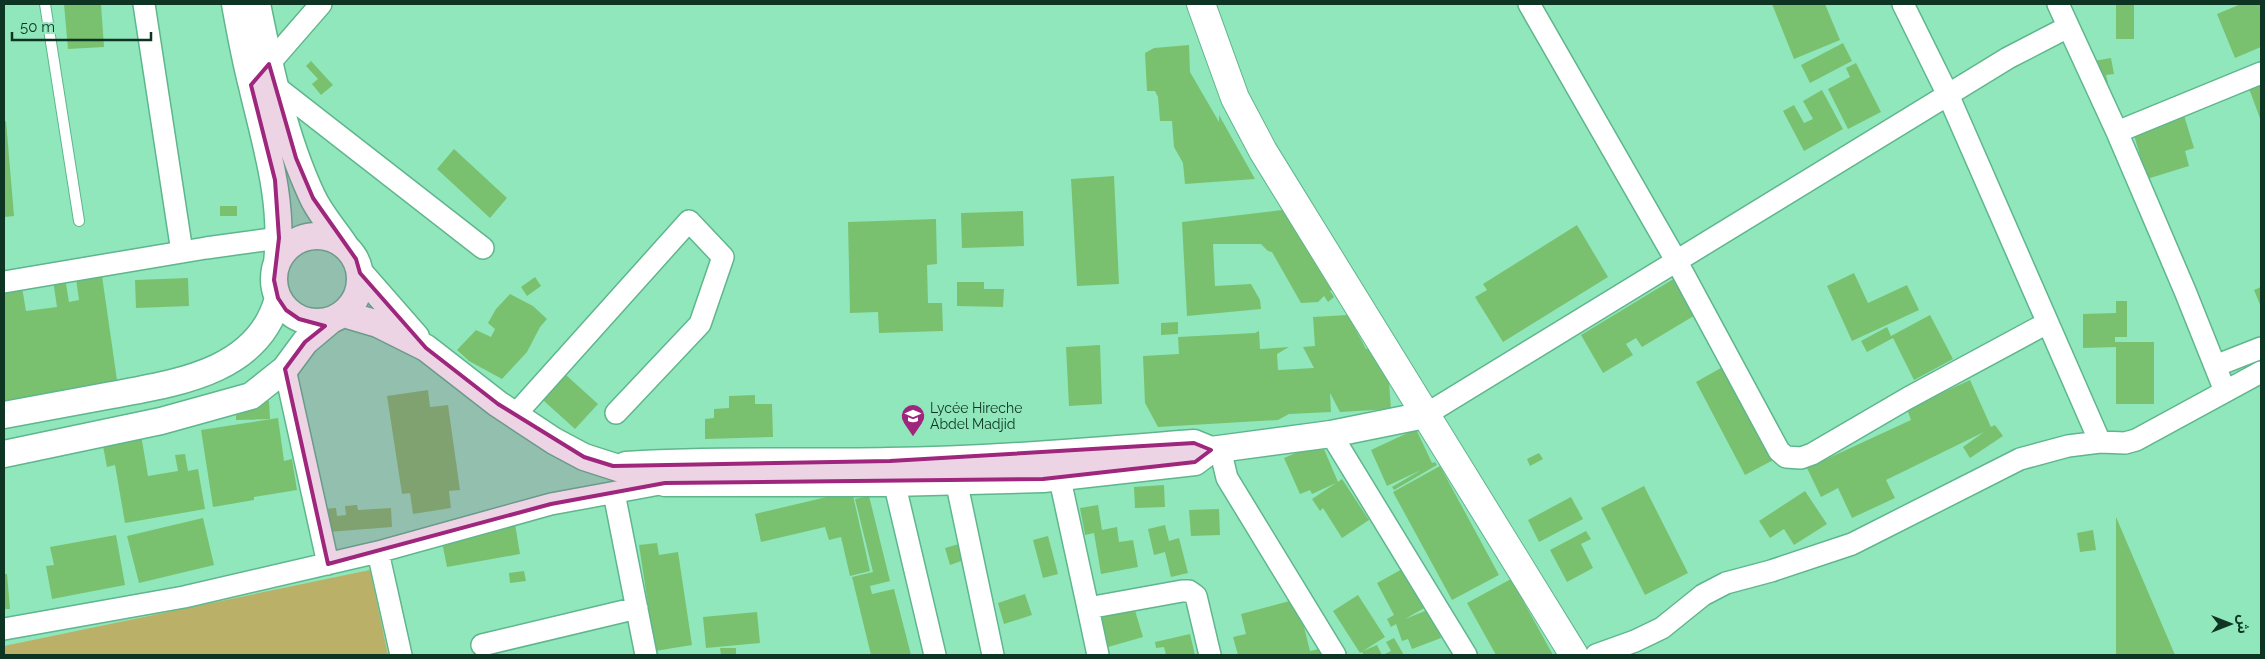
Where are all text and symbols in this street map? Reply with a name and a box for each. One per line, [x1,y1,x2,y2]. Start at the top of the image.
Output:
scale bar [12,10,151,42]
text: 50 m [20,18,55,36]
place label: Lycée Hireche Abdel Madjid [930,400,1022,432]
school or university icon: Lycée Hireche Abdel Madjid [900,403,926,437]
north arrow [2205,599,2255,649]
text: ش [2235,614,2251,634]

